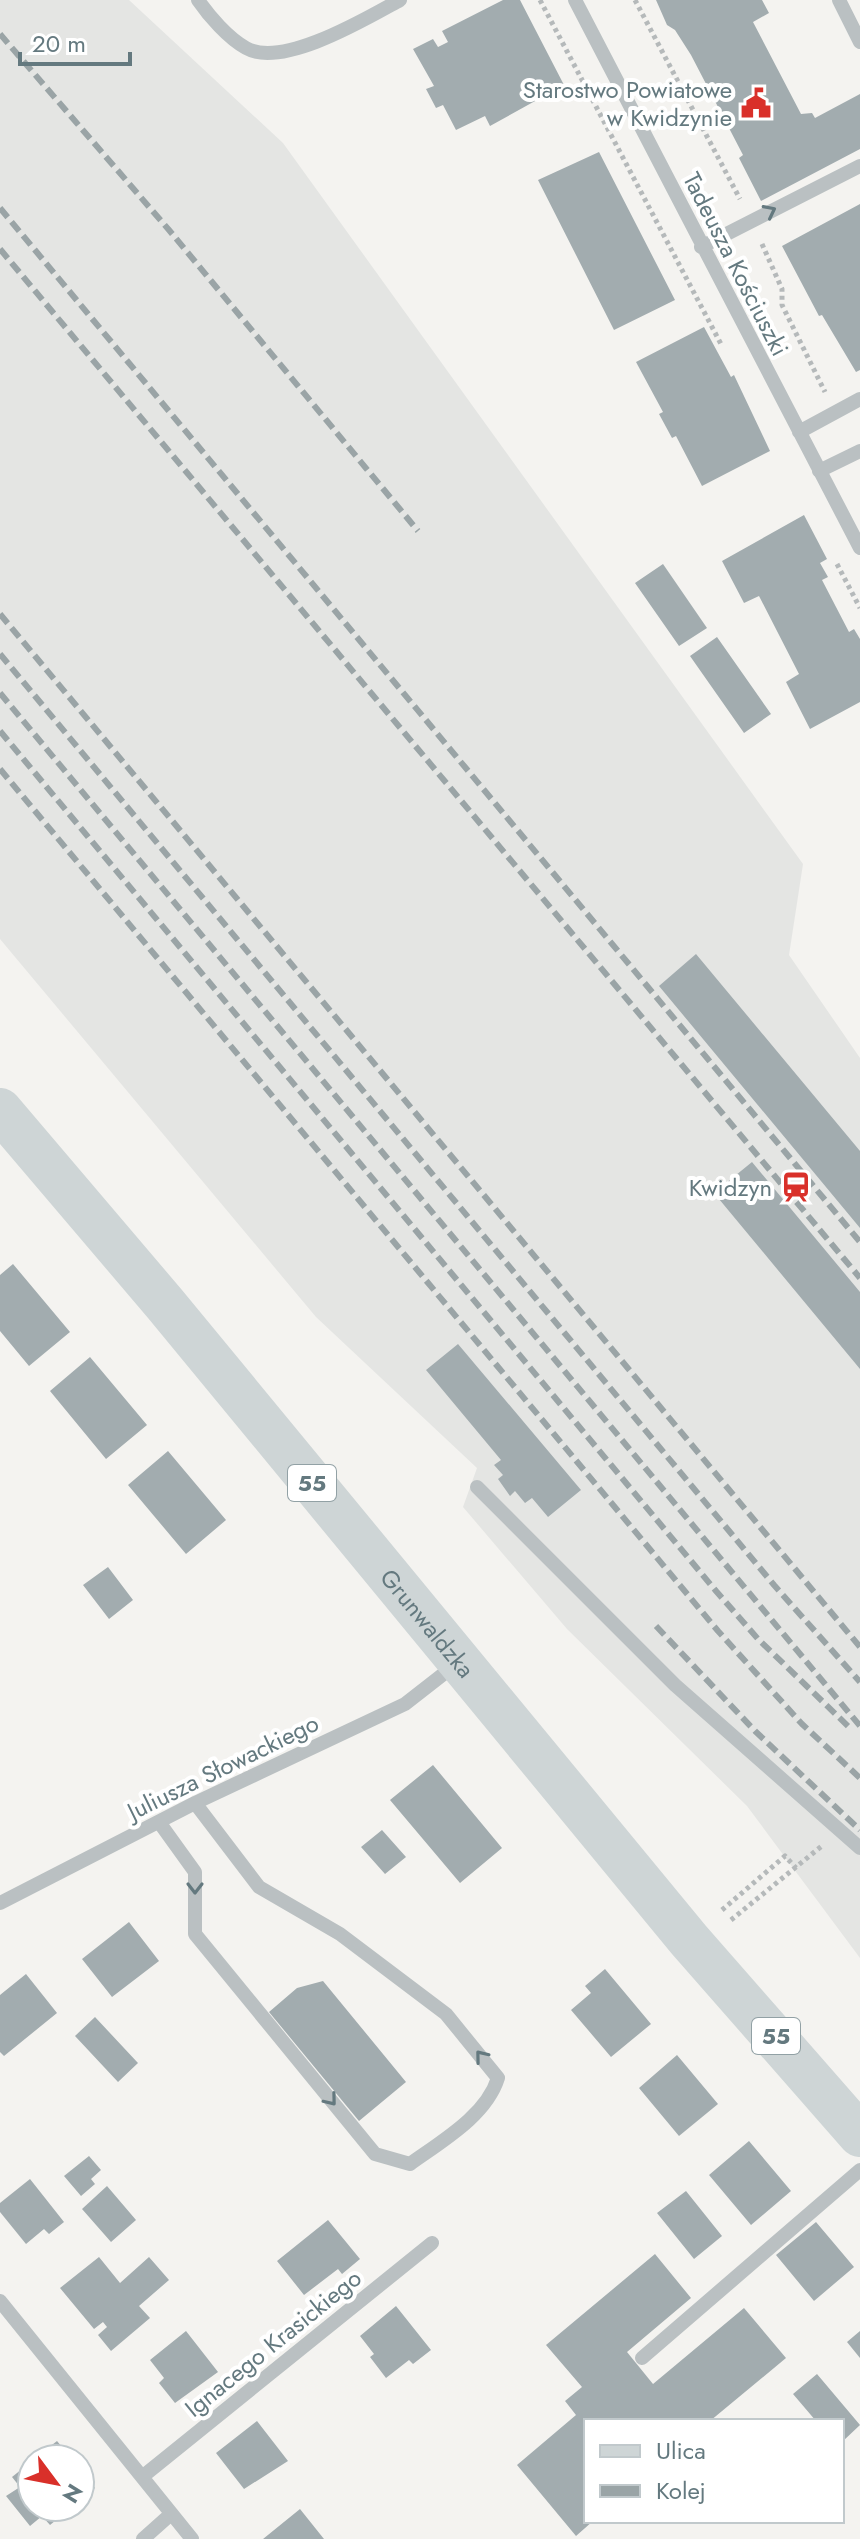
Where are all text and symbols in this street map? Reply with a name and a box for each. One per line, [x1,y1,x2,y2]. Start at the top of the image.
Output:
scale bar [20,16,130,66]
text: 20 m [32,26,86,61]
place label: Starostwo Powiatowe w Kwidzynie [523,72,732,135]
public building icon: Starostwo Powiatowe w Kwidzynie [739,86,773,120]
street label: Tadeusza Kościuszki [675,166,797,362]
one-way arrow [761,205,776,221]
place label: Kwidzyn [689,1170,772,1205]
station icon: Kwidzyn [779,1170,813,1204]
road number: 55 [288,1465,336,1501]
street label: Grunwaldzka [372,1561,483,1685]
street label: Juliusza Słowackiego [119,1705,325,1830]
one-way arrow [186,1882,204,1895]
road number: 55 [752,2018,800,2054]
one-way arrow [476,2051,491,2065]
one-way arrow [321,2091,336,2105]
street label: Ignacego Krasickiego [177,2261,369,2425]
legend [584,2419,844,2523]
text: Ulica [656,2433,706,2468]
north arrow [16,2443,96,2523]
text: Kolej [656,2473,706,2508]
text: N [55,2478,91,2509]

